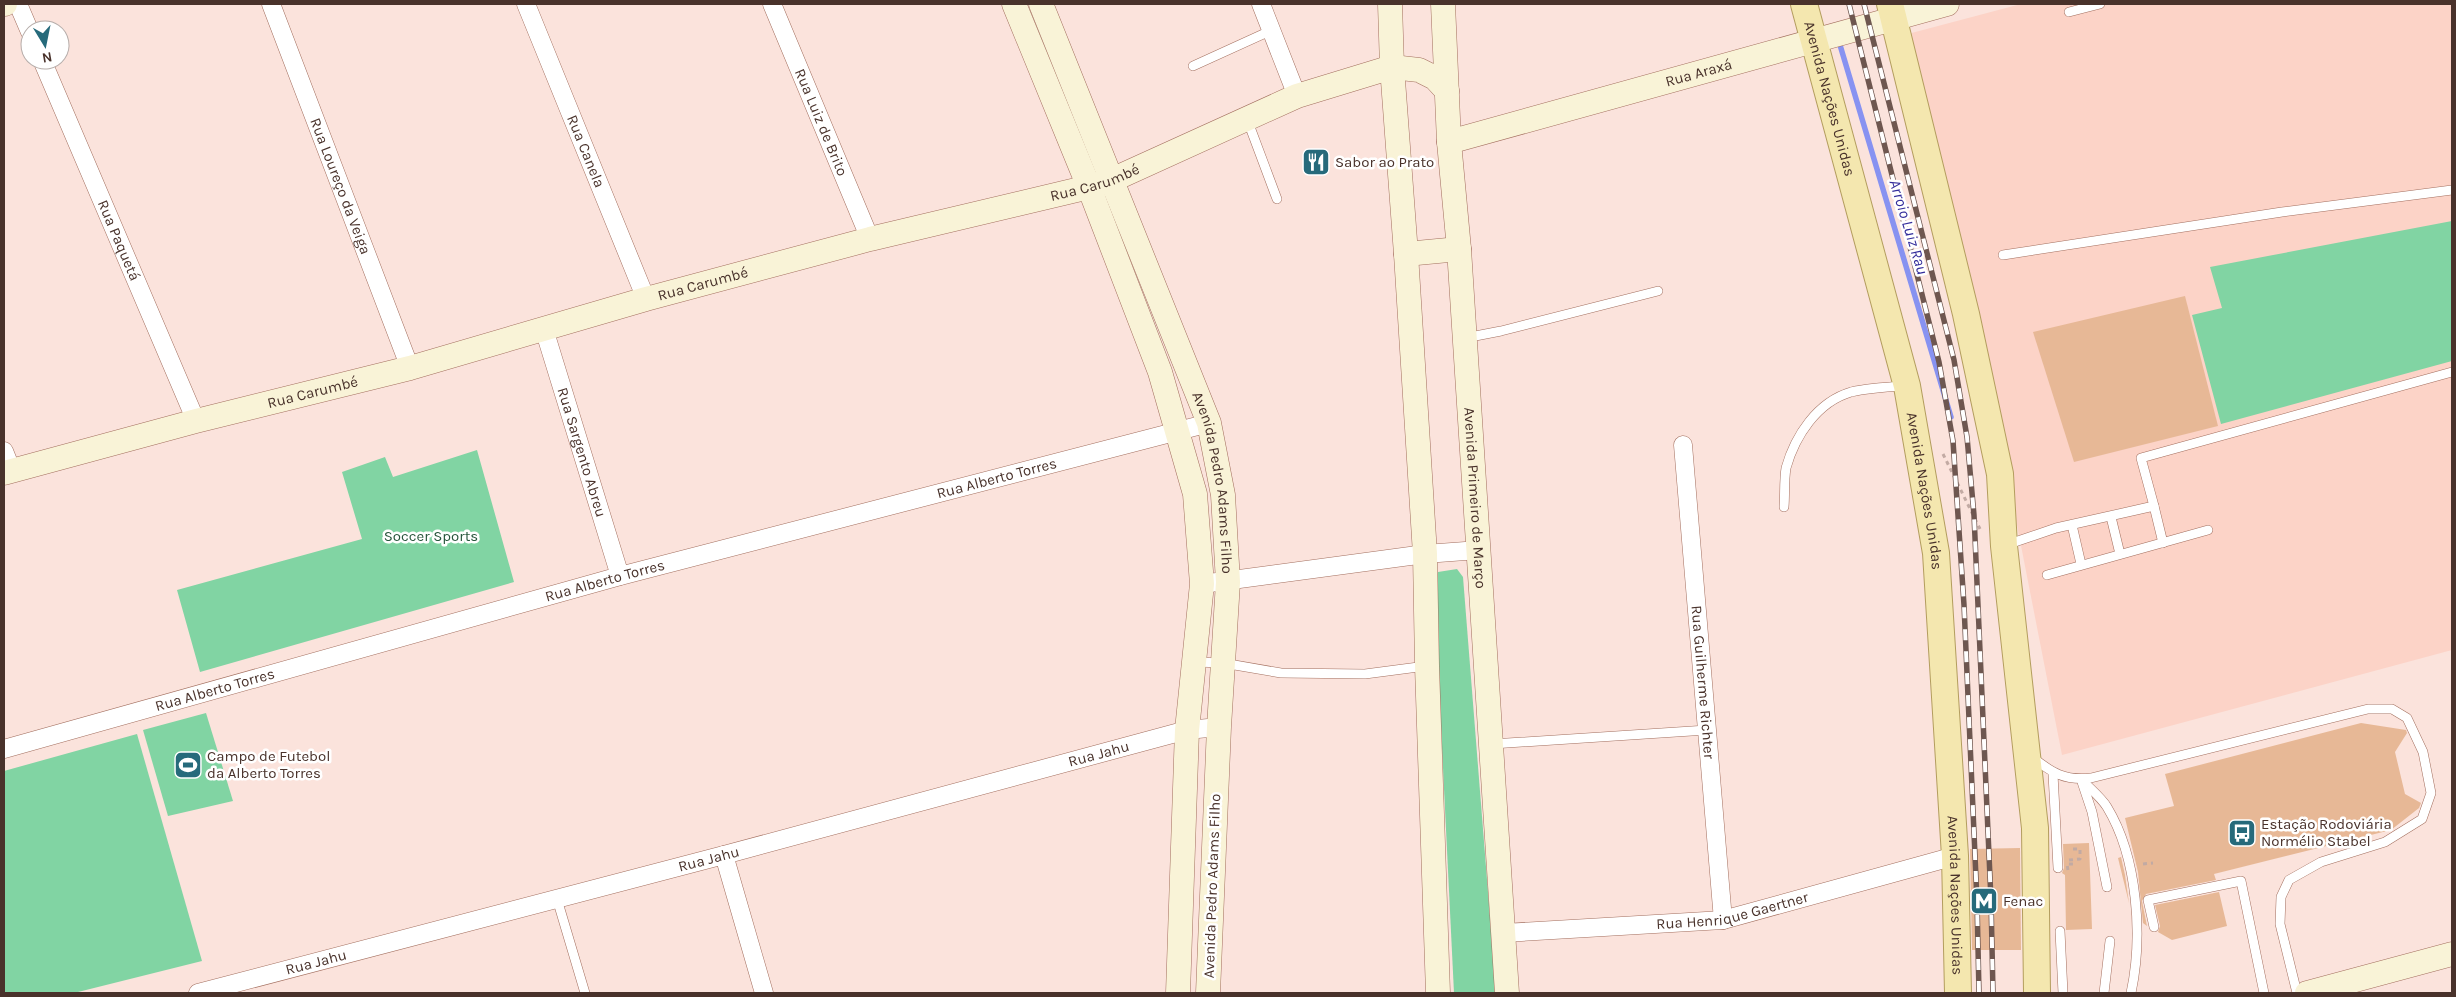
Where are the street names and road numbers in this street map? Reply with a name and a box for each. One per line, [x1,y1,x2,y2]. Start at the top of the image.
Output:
street label: Avenida Nações Unidas [1800,19,1859,178]
street label: Rua Araxá [1663,55,1734,91]
street label: Rua Luiz de Brito [791,66,852,179]
street label: Rua Canela [563,112,609,190]
street label: Rua Loureço da Veiga [306,115,375,257]
street label: Rua Carumbé [1048,160,1142,205]
street label: Rua Paquetá [94,197,144,283]
street label: Rua Carumbé [656,263,750,304]
street label: Rua Carumbé [265,372,360,412]
street label: Rua Sargento Abreu [553,385,610,519]
street label: Avenida Pedro Adams Filho [1188,389,1237,574]
street label: Avenida Primeiro de Março [1460,406,1490,589]
street label: Avenida Nações Unidas [1903,411,1946,570]
street label: Rua Alberto Torres [935,454,1059,502]
street label: Rua Alberto Torres [543,556,667,606]
street label: Rua Guilherme Richter [1688,605,1718,760]
street label: Rua Alberto Torres [153,664,277,715]
street label: Rua Jahu [1066,737,1131,771]
street label: Avenida Pedro Adams Filho [1200,793,1224,979]
street label: Avenida Nações Unidas [1943,815,1967,975]
street label: Rua Jahu [676,842,741,876]
street label: Rua Henrique Gaertner [1656,888,1811,933]
street label: Rua Jahu [283,945,349,979]

